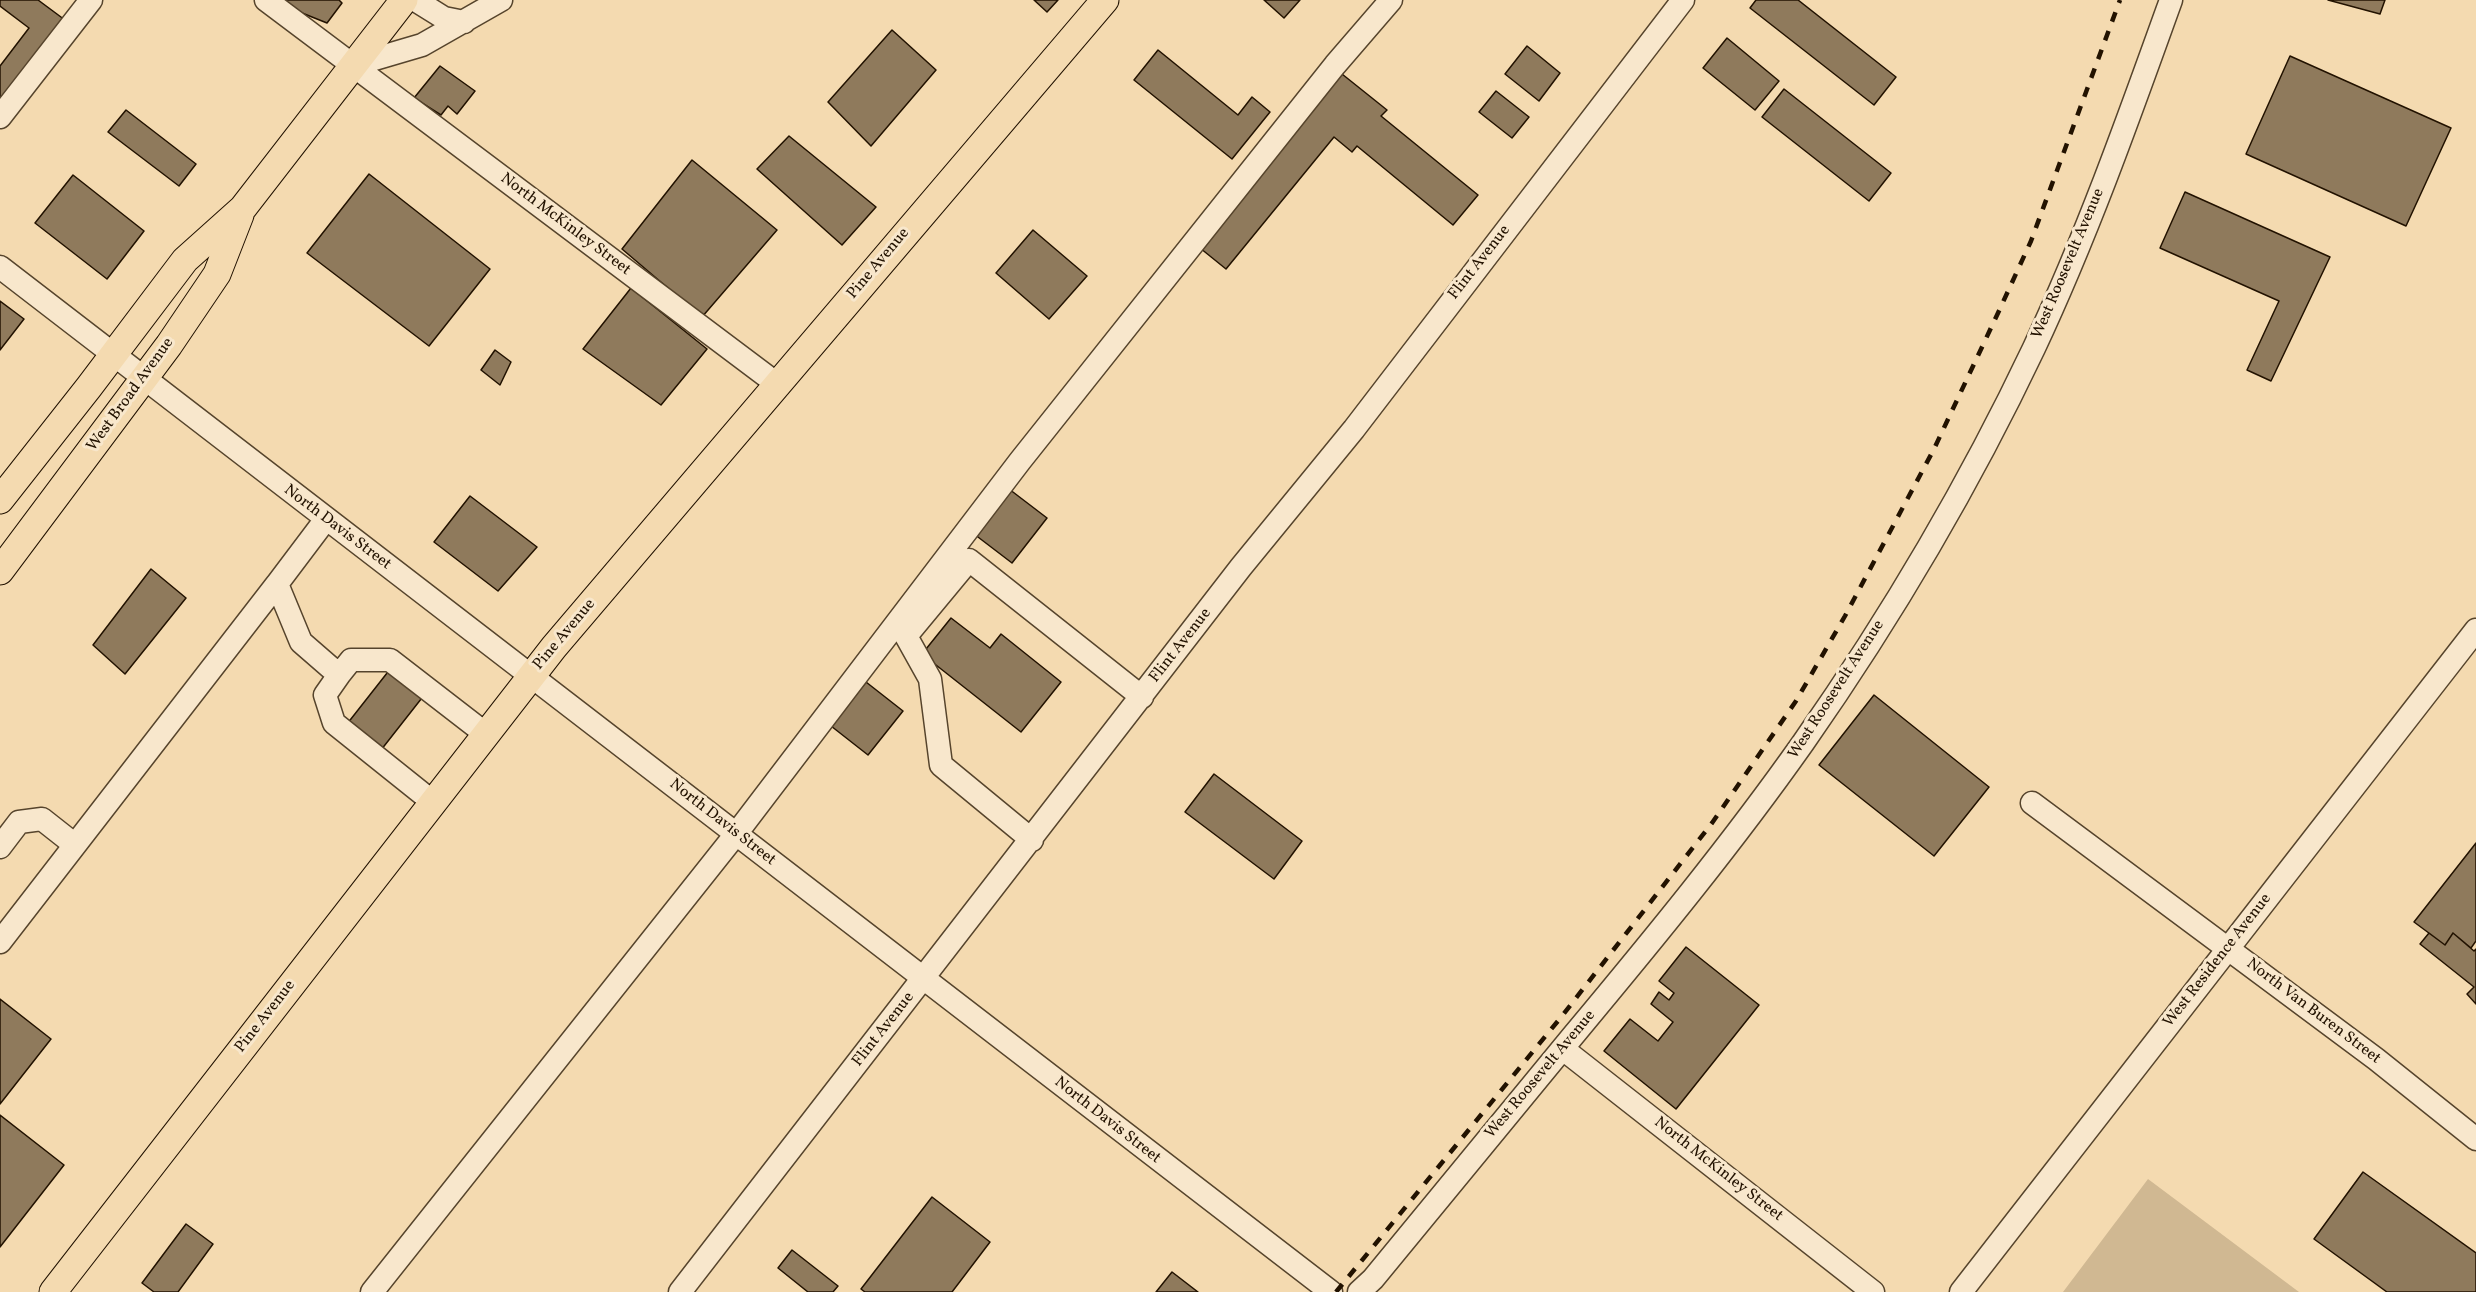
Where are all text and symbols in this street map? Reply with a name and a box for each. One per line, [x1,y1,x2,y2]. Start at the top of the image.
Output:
street label: North McKinley Street [496,170,634,280]
street label: West Roosevelt Avenue [2029,186,2109,342]
street label: Flint Avenue [1445,222,1515,304]
street label: Pine Avenue [844,225,914,303]
street label: West Broad Avenue [83,334,179,456]
street label: North Davis Street [279,481,395,575]
street label: Pine Avenue [530,596,600,674]
street label: Flint Avenue [1146,605,1216,687]
street label: West Roosevelt Avenue [1785,617,1889,763]
street label: North Davis Street [665,775,779,871]
street label: West Residence Avenue [2160,890,2276,1032]
street label: North Van Buren Street [2242,955,2384,1069]
street label: Pine Avenue [232,977,300,1057]
street label: Flint Avenue [849,989,919,1071]
street label: West Roosevelt Avenue [1482,1007,1600,1143]
street label: North Davis Street [1050,1073,1164,1169]
street label: North McKinley Street [1650,1114,1786,1226]

